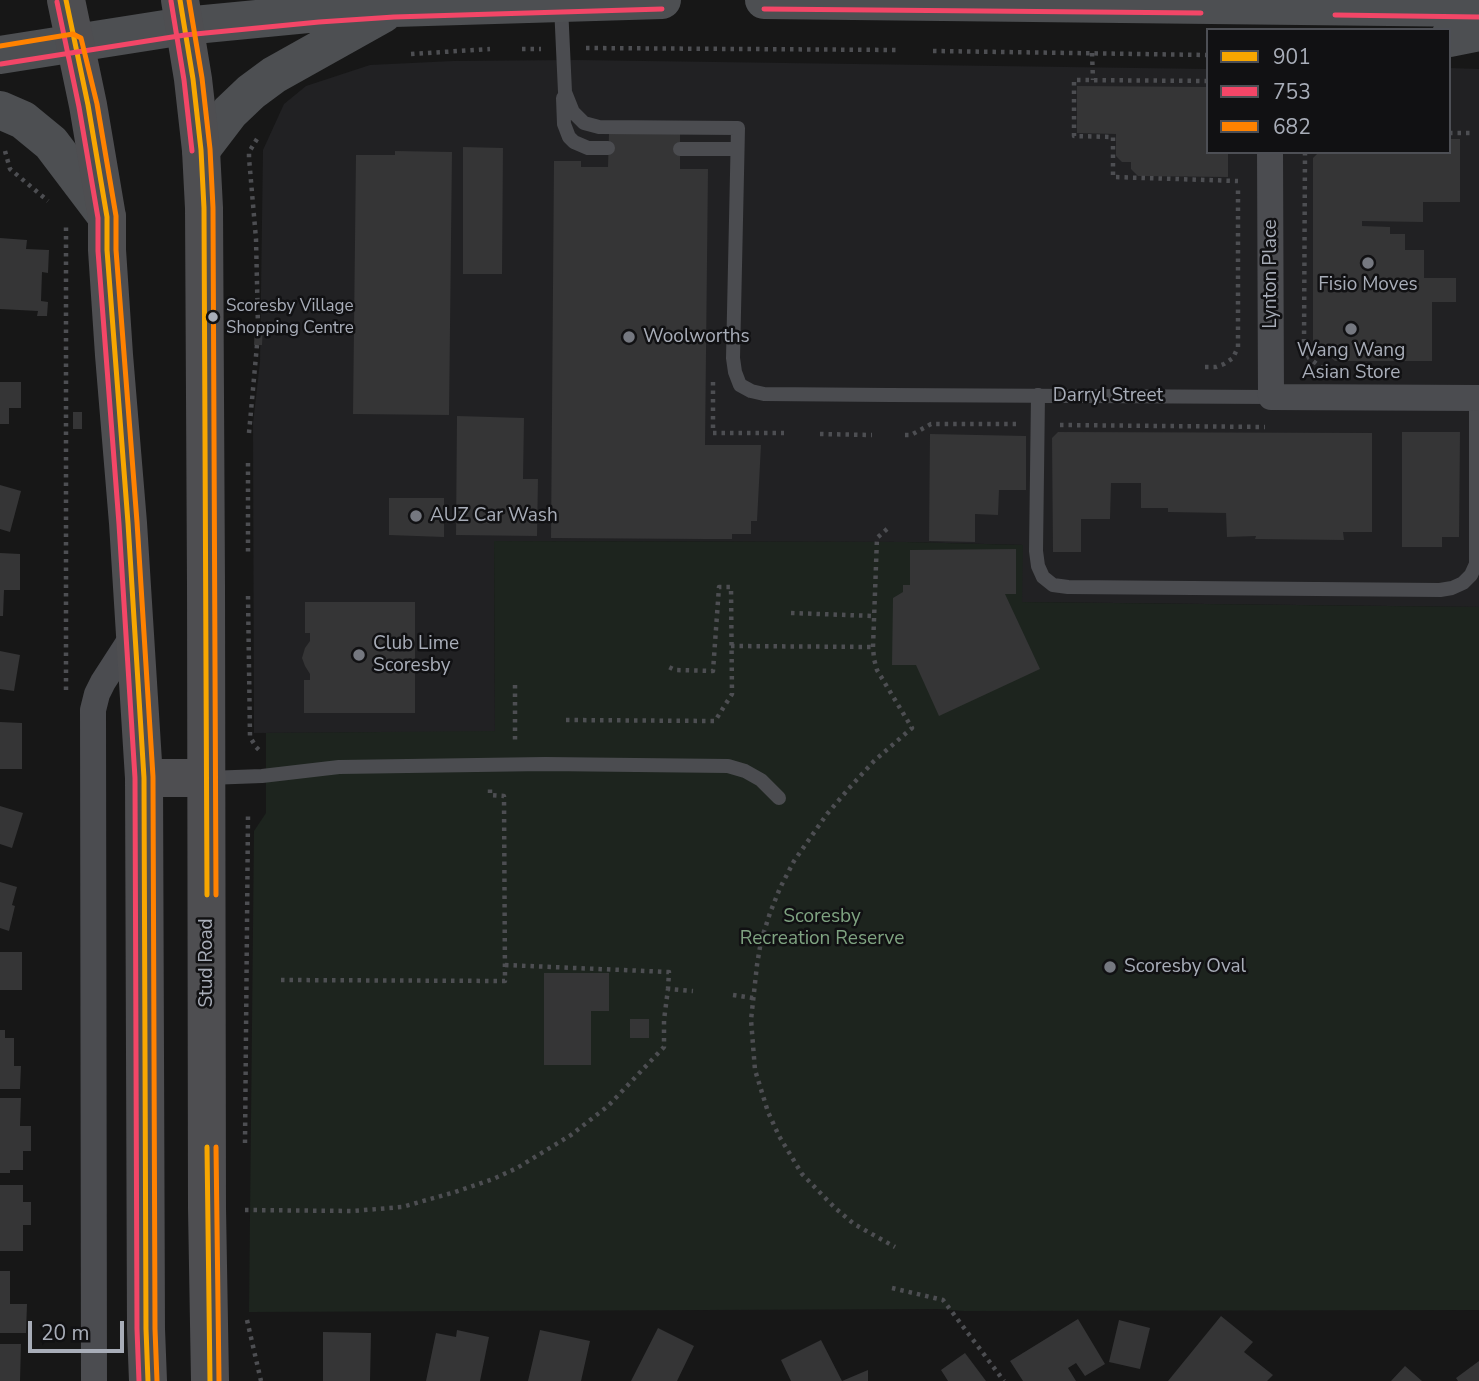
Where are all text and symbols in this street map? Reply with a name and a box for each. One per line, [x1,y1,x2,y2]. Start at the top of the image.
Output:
legend [1206,28,1451,154]
text: 901 [1273,43,1311,71]
text: 753 [1273,78,1311,106]
text: 682 [1273,113,1311,141]
street label: Lynton Place [1260,219,1282,329]
marker: Fisio Moves [1360,255,1376,271]
place label: Fisio Moves [1318,274,1418,296]
place label: Scoresby Village Shopping Centre [226,297,354,337]
marker: Scoresby Village Shopping Centre [206,310,220,324]
marker: Wang Wang Asian Store [1343,321,1359,337]
place label: Woolworths [643,326,750,348]
marker: Woolworths [621,329,637,345]
place label: Wang Wang Asian Store [1297,340,1405,384]
street label: Darryl Street [1053,385,1163,407]
place label: AUZ Car Wash [430,505,558,527]
marker: AUZ Car Wash [408,508,424,524]
place label: Club Lime Scoresby [373,633,459,677]
marker: Club Lime Scoresby [351,647,367,663]
park label: Scoresby Recreation Reserve [740,906,904,950]
street label: Stud Road [196,918,218,1008]
place label: Scoresby Oval [1124,956,1246,978]
marker: Scoresby Oval [1102,959,1118,975]
scale bar [32,1308,128,1352]
text: 20 m [41,1319,90,1347]

